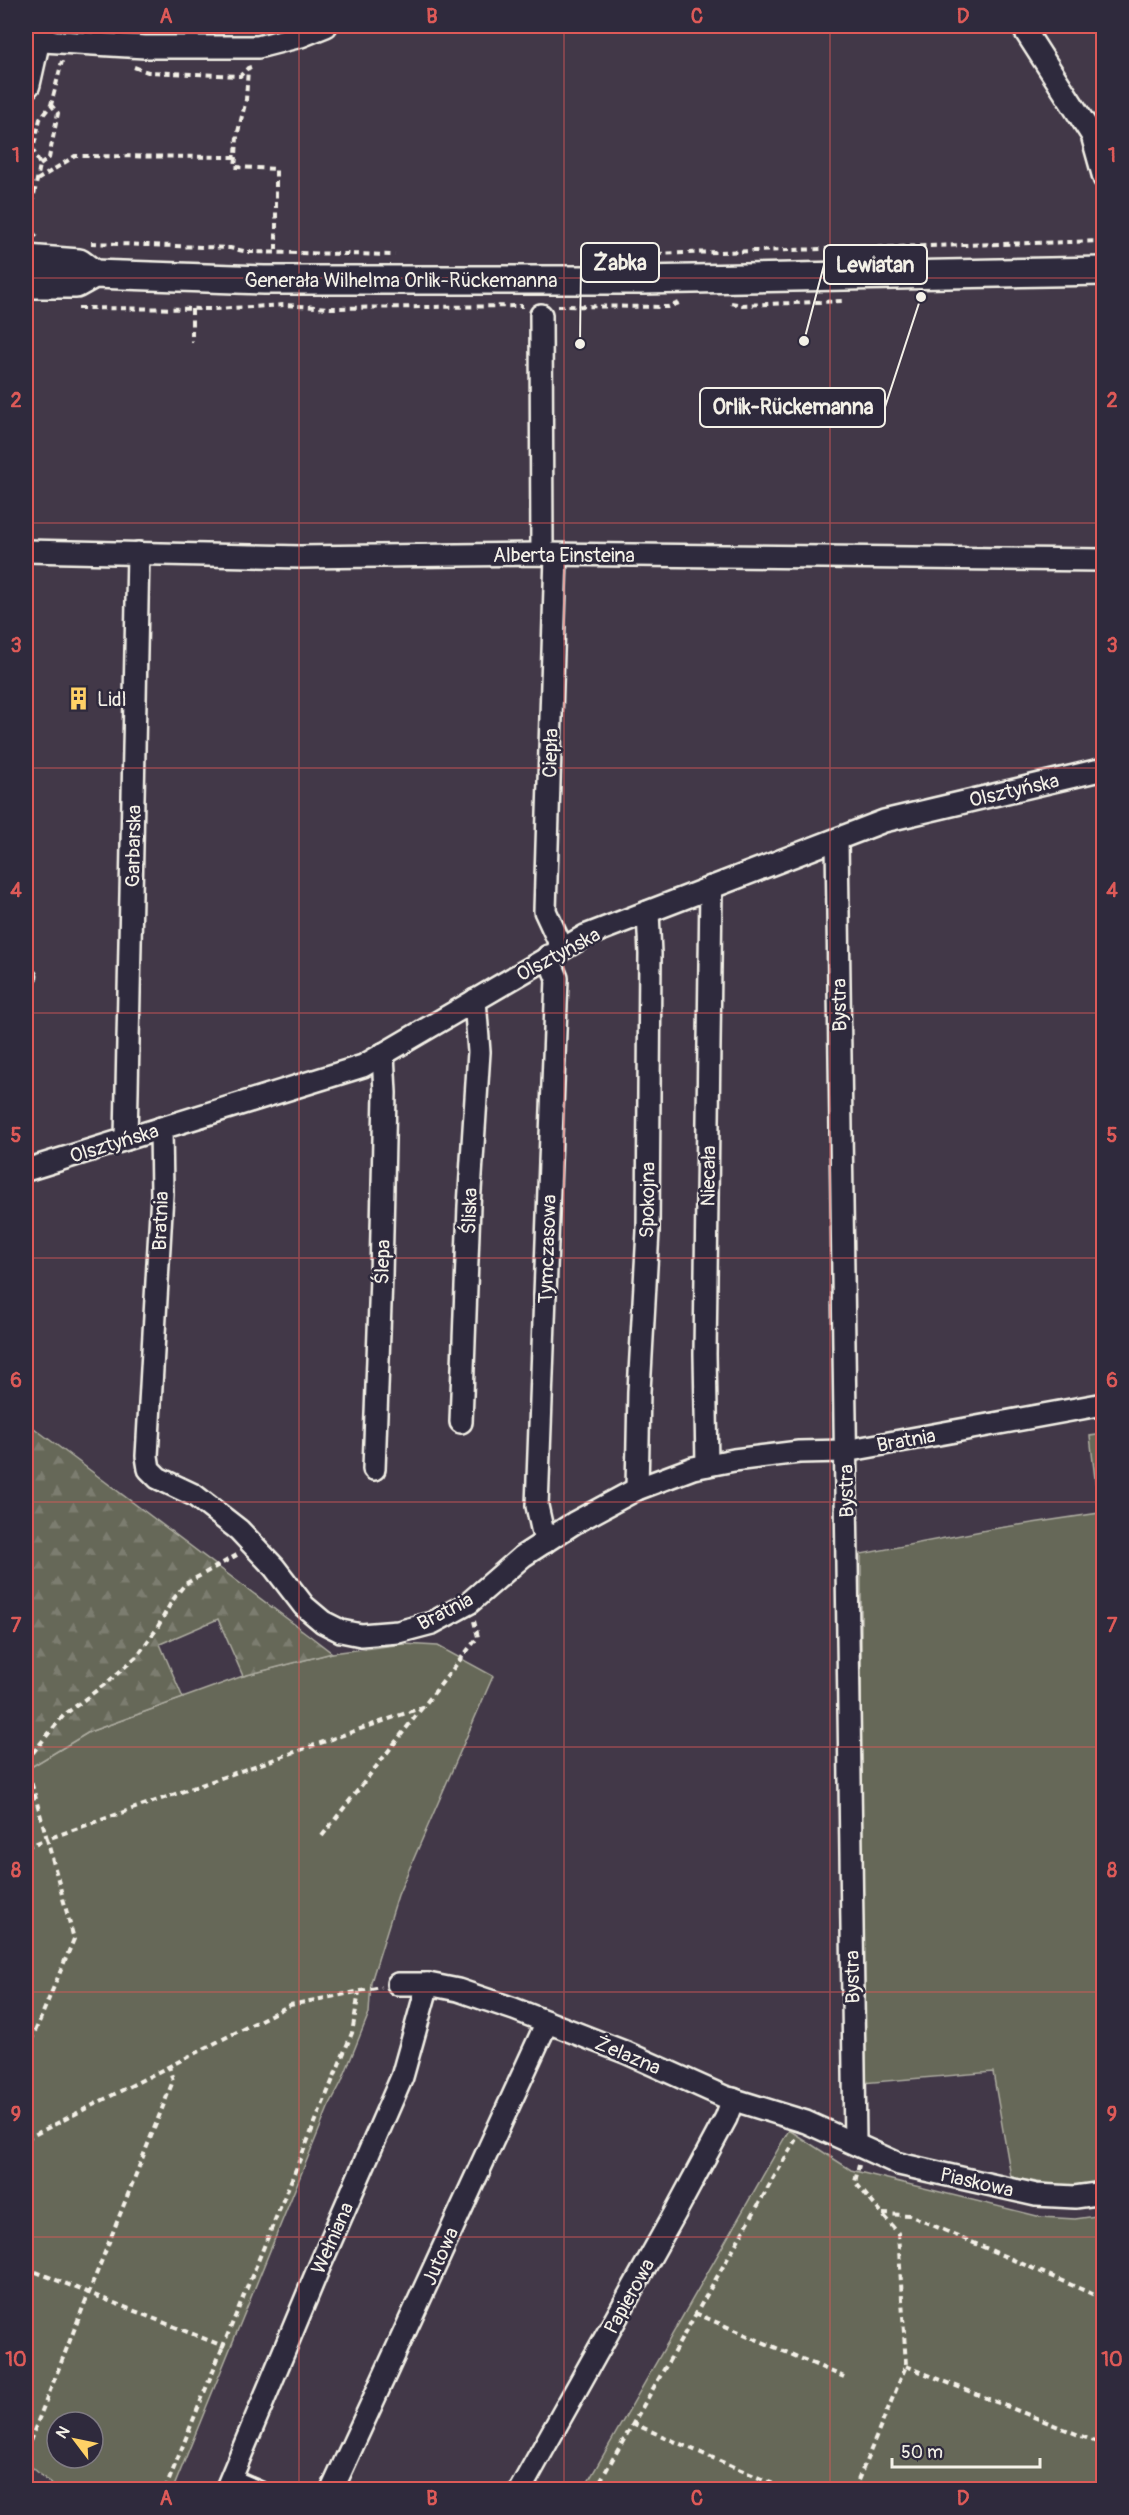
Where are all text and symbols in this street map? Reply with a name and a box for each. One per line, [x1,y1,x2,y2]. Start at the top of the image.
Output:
text: A [160,4,173,29]
text: B [426,4,438,29]
text: C [691,4,703,29]
text: D [957,4,970,29]
text: 1 [12,143,20,168]
text: 1 [1108,143,1116,168]
callout: Żabka [581,243,659,282]
callout: Lewiatan [824,245,927,284]
text: Żabka [593,250,647,277]
text: Lewiatan [836,252,914,279]
street label: Generała Wilhelma Orlik-Rückemanna [244,268,558,293]
text: 2 [10,388,22,413]
callout: Orlik-Rückemanna [700,388,885,427]
text: 2 [1106,388,1118,413]
text: Orlik-Rückemanna [712,394,874,421]
street label: Alberta Einsteina [493,543,635,568]
text: 3 [10,633,22,658]
text: 3 [1106,633,1118,658]
building icon: Lidl [66,686,92,712]
place label: Lidl [97,687,126,712]
street label: Ciepła [537,728,564,778]
street label: Olsztyńska [967,768,1062,813]
street label: Garbarska [120,805,147,887]
text: 4 [10,878,22,903]
text: 4 [1106,878,1118,903]
street label: Olsztyńska [512,922,605,987]
street label: Bystra [827,978,852,1032]
street label: Olsztyńska [67,1118,162,1169]
text: 5 [11,1123,22,1148]
text: 5 [1107,1123,1118,1148]
street label: Niecała [695,1145,722,1207]
street label: Spokojna [634,1162,661,1238]
street label: Śliska [456,1187,483,1235]
street label: Bratnia [147,1191,174,1251]
street label: Tymczasowa [533,1194,562,1304]
street label: Ślepa [369,1239,396,1285]
text: 6 [10,1368,22,1393]
text: 6 [1106,1368,1118,1393]
street label: Bratnia [875,1423,938,1458]
street label: Bystra [834,1464,859,1518]
street label: Bratnia [413,1587,477,1636]
text: 7 [11,1613,22,1638]
text: 7 [1107,1613,1118,1638]
text: 8 [11,1858,21,1883]
text: 8 [1107,1858,1117,1883]
street label: Bystra [840,1950,865,2004]
street label: Żelazna [591,2030,665,2080]
text: 9 [11,2102,21,2127]
text: 9 [1107,2102,1117,2127]
street label: Piaskowa [938,2162,1016,2203]
street label: Wełniana [306,2198,359,2278]
street label: Jutowa [417,2223,464,2289]
street label: Papierowa [599,2254,660,2338]
text: 10 [5,2347,27,2372]
text: 10 [1101,2347,1123,2372]
north arrow [45,2410,105,2470]
text: N [52,2423,75,2442]
scale bar [892,2431,1040,2469]
text: 50 m [901,2441,943,2464]
text: A [160,2486,173,2511]
text: B [426,2486,438,2511]
text: C [691,2486,703,2511]
text: D [957,2486,970,2511]

